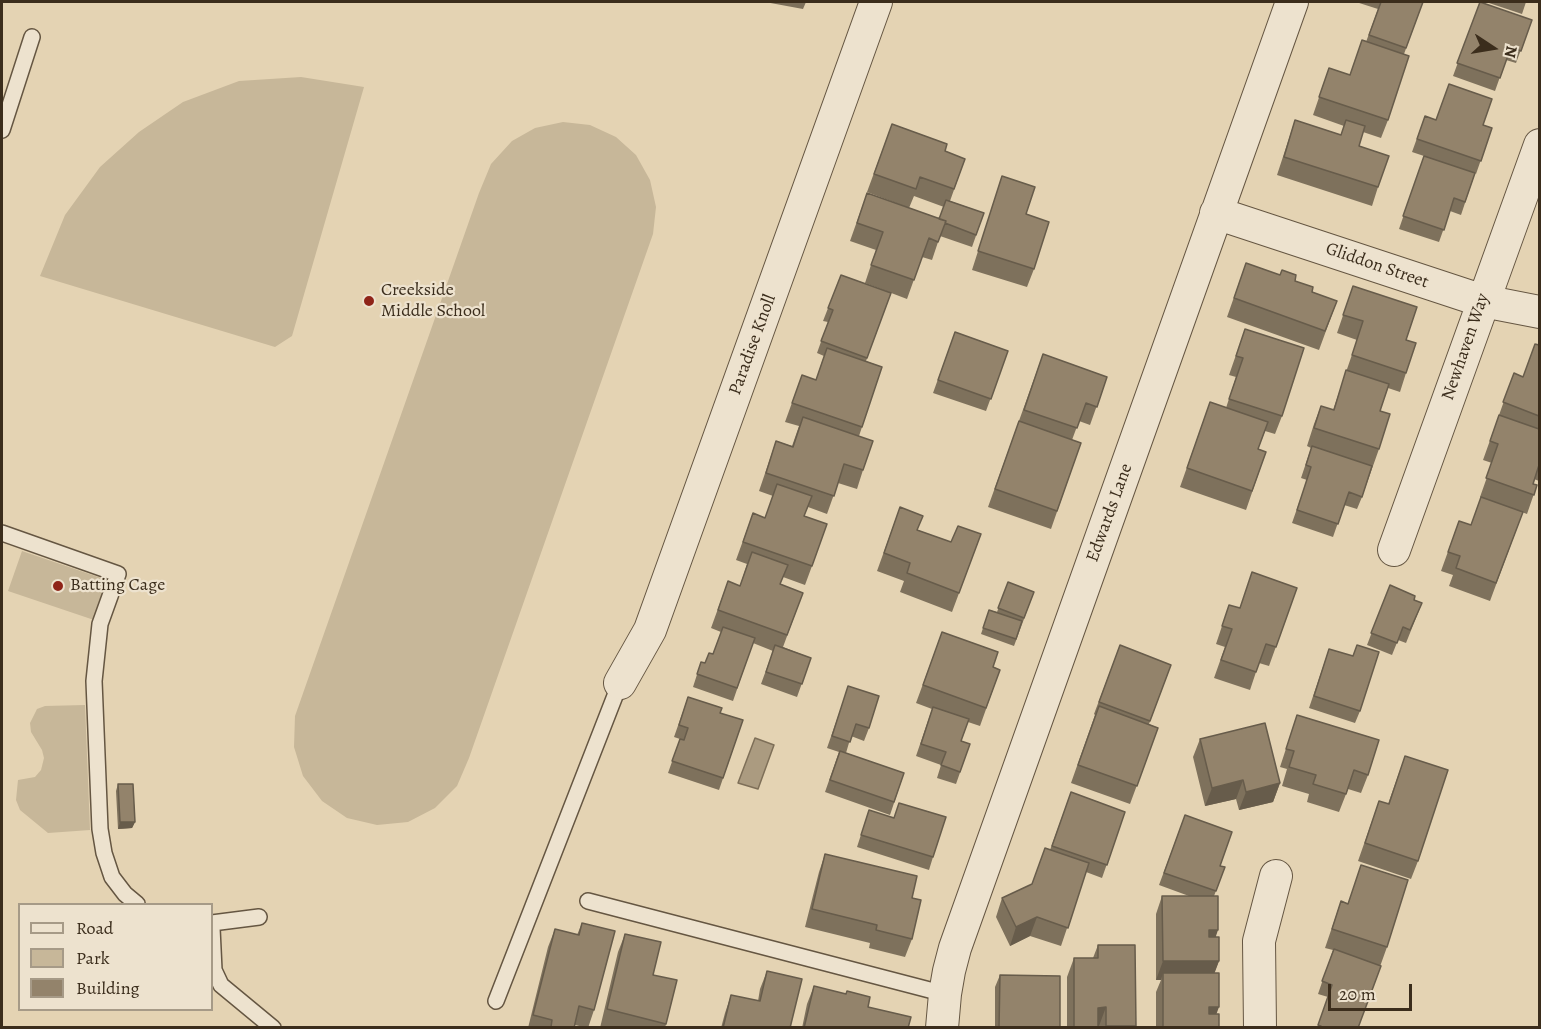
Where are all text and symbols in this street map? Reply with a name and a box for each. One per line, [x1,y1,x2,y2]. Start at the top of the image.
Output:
north arrow [1463,18,1523,78]
text: N [1499,44,1523,60]
street label: Gliddon Street [1323,238,1431,294]
place label: Creekside Middle School [381,280,485,322]
street label: Newhaven Way [1438,291,1494,403]
street label: Paradise Knoll [725,292,781,398]
marker: Creekside Middle School [362,294,376,308]
street label: Edwards Lane [1082,461,1138,565]
place label: Batting Cage [70,575,165,597]
marker: Batting Cage [51,579,65,593]
legend [18,903,213,1011]
text: Road [76,916,113,940]
text: Park [76,946,110,970]
scale bar [1331,972,1415,1010]
text: Building [76,976,140,1000]
text: 20 m [1339,982,1376,1006]

